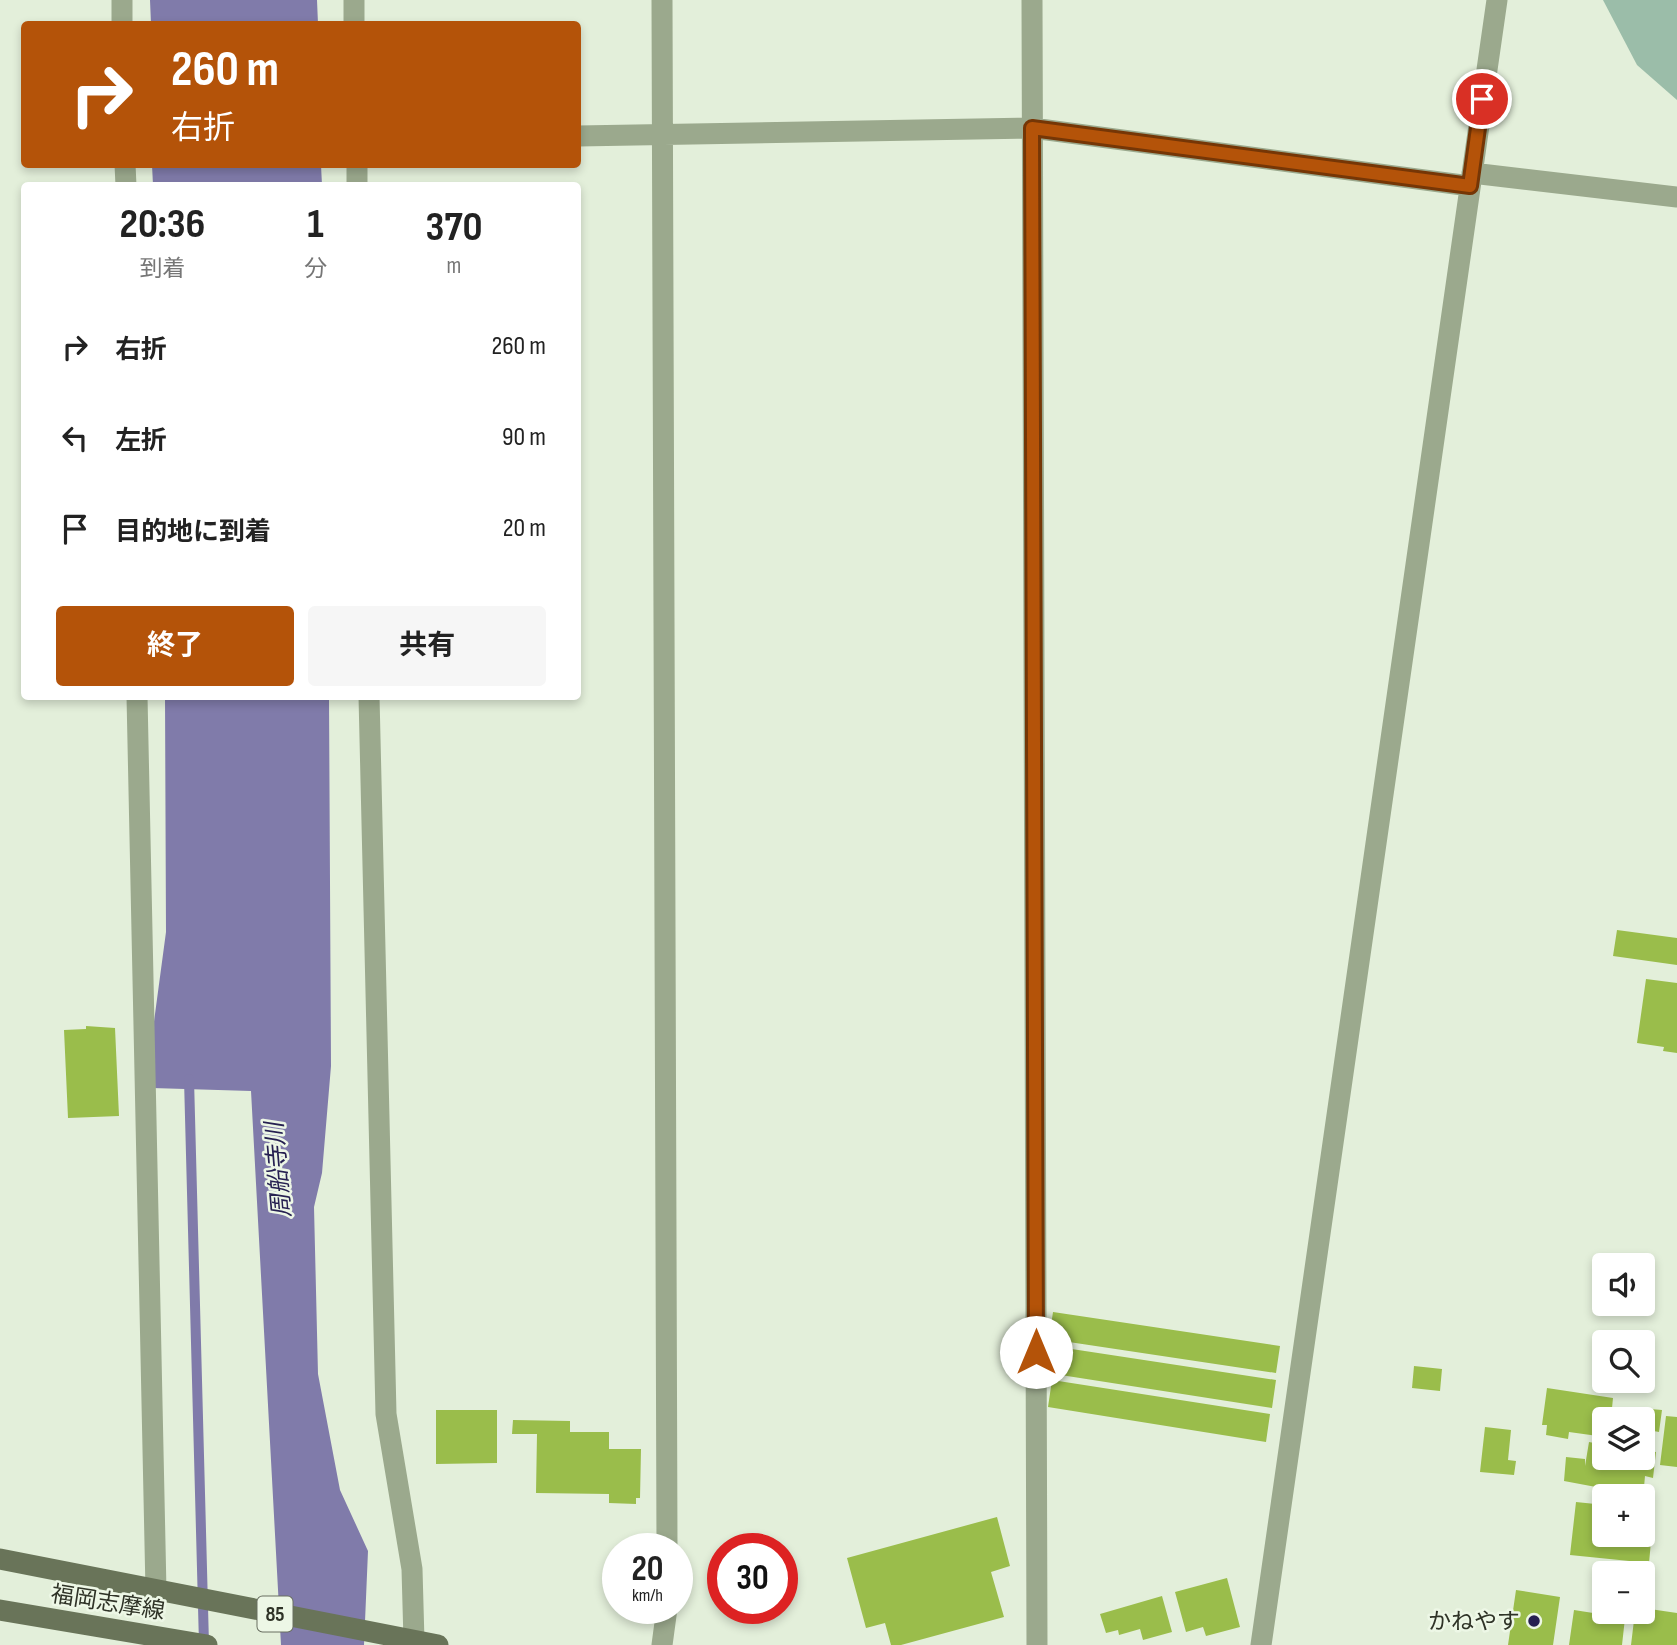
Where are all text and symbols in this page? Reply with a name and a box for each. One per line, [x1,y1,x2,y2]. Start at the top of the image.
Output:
text: 260 m [171,41,279,100]
icon: right [56,49,147,140]
pin [1452,69,1512,129]
icon: arrive [1463,80,1501,118]
text: 右折 [171,109,235,148]
text: 20:36 [120,199,205,250]
text: 1 [307,199,324,250]
text: 370 [425,202,482,253]
text: m [447,252,461,280]
text: 到着 [139,255,185,283]
text: 分 [304,255,327,283]
icon: right [56,328,94,366]
text: 260 m [491,331,546,362]
text: 右折 [115,335,167,366]
icon: left [56,419,94,457]
text: 90 m [502,422,546,453]
text: 左折 [115,426,167,457]
icon: arrive [56,510,94,548]
text: 20 m [503,513,546,544]
text: 目的地に到着 [115,517,271,548]
button: 終了 [56,606,294,686]
button: 共有 [308,606,546,686]
water label: 周船寺川 [260,1118,297,1219]
map controls [1592,1253,1655,1624]
button: sound [1592,1253,1655,1316]
position arrow [999,1315,1073,1389]
button: search [1592,1330,1655,1393]
button: layers [1592,1407,1655,1470]
button: + [1592,1484,1655,1547]
speed limit sign: 30 [707,1533,798,1624]
text: 20 [632,1548,664,1591]
button: − [1592,1561,1655,1624]
street label: 福岡志摩線 [49,1580,167,1626]
text: km/h [632,1585,663,1606]
road number: 85 [258,1596,292,1632]
place label: かねやす [1428,1608,1520,1636]
marker: かねやす [1526,1613,1542,1629]

